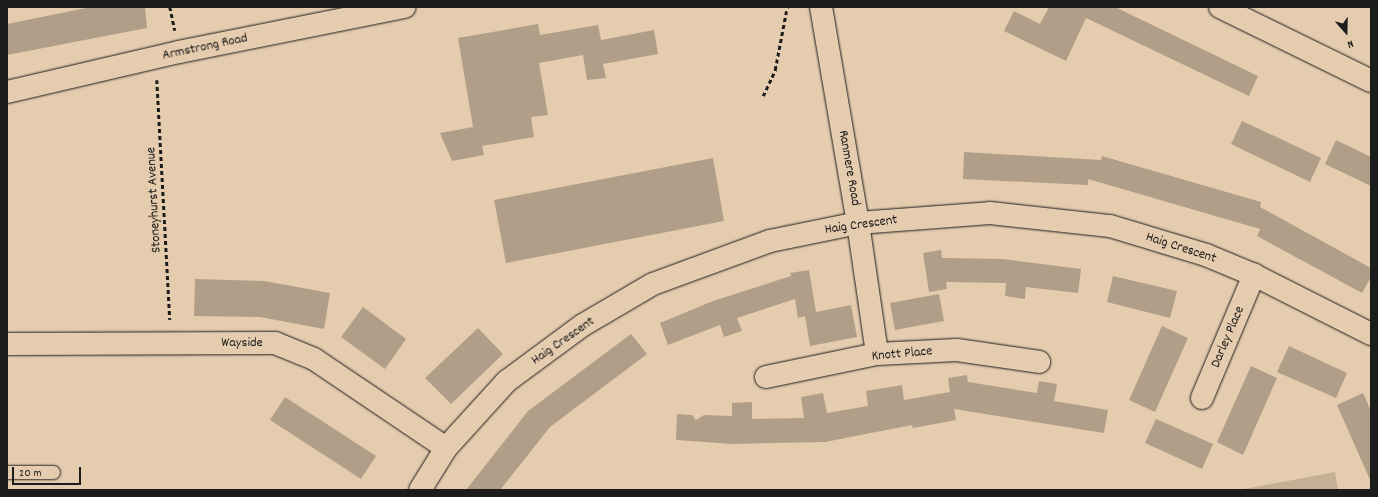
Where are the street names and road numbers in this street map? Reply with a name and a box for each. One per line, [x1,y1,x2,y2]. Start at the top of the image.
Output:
street label: Armstrong Road [161,30,249,64]
street label: Ranmere Road [834,129,864,207]
street label: Stoneyhurst Avenue [143,147,165,253]
street label: Haig Crescent [824,212,898,238]
street label: Haig Crescent [1144,229,1218,267]
street label: Darley Place [1207,304,1249,370]
street label: Haig Crescent [528,313,598,369]
street label: Wayside [221,335,263,351]
street label: Knott Place [871,343,933,365]

